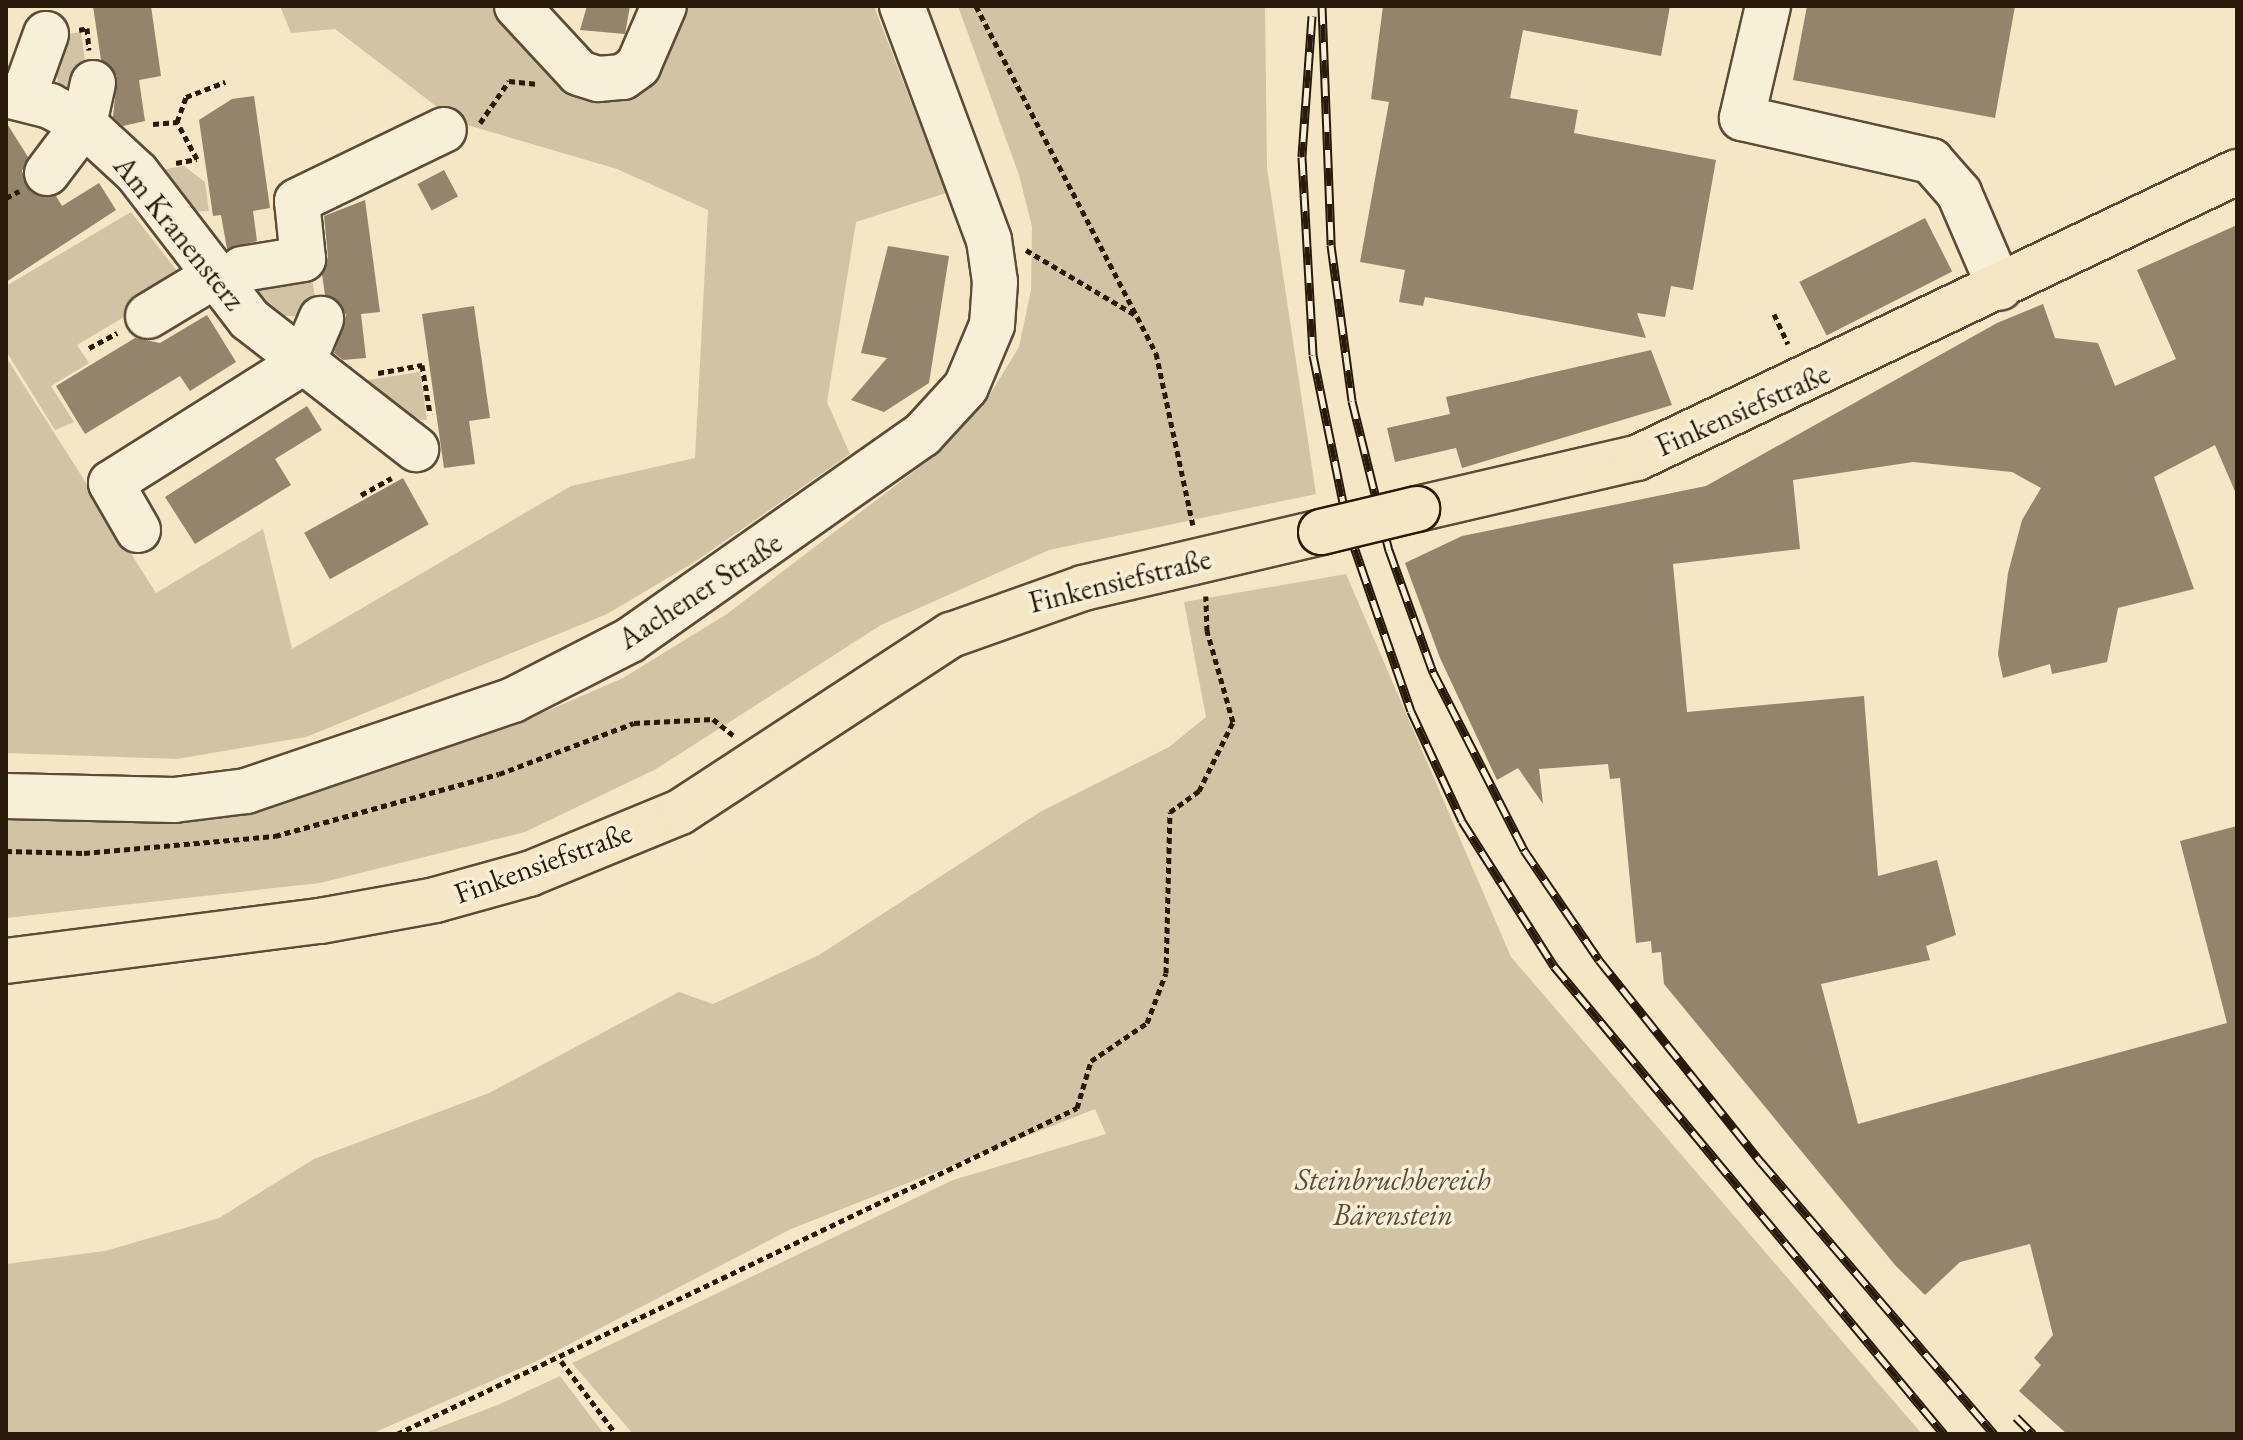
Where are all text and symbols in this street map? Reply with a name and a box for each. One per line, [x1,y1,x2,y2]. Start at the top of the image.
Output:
street label: Am Kranensterz [106,149,252,317]
street label: Finkensiefstraße [1651,356,1835,464]
street label: Aachener Straße [611,525,789,657]
street label: Finkensiefstraße [1025,541,1215,621]
street label: Finkensiefstraße [449,814,637,912]
park label: Steinbruchbereich Bärenstein [1295,1162,1491,1232]

